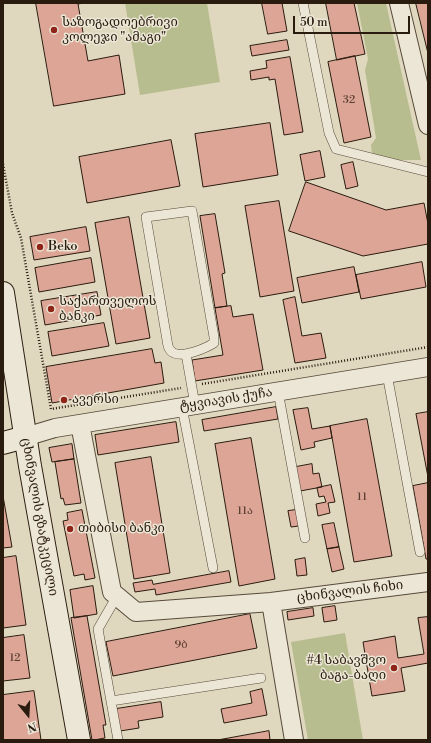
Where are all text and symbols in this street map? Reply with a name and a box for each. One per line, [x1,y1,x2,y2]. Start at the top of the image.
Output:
scale bar [295,8,412,34]
place label: საზოგადოებრივი კოლეჯი "ამაგი" [62,15,178,46]
text: 50 m [300,15,328,30]
marker: საზოგადოებრივი კოლეჯი "ამაგი" [49,25,59,35]
house number: 32 [343,93,355,107]
place label: Beko [48,239,78,255]
marker: Beko [35,242,45,252]
place label: საქართველოს ბანკი [59,294,157,325]
marker: საქართველოს ბანკი [46,304,56,314]
street label: ტყვიავის ქუჩა [178,385,274,415]
place label: ავერსი [72,392,119,408]
marker: ავერსი [59,395,69,405]
street label: ცხინვალის გზატკეცილი [17,437,61,597]
house number: 11 [357,490,367,504]
house number: 11ა [237,504,253,518]
place label: თიბისი ბანკი [78,521,165,537]
marker: თიბისი ბანკი [65,524,75,534]
street label: ცხინვალის ჩიხი [296,578,404,606]
house number: 9ბ [174,638,188,652]
house number: 12 [9,651,21,665]
place label: #4 საბავშვო ბაგა-ბაღი [307,653,386,684]
marker: #4 საბავშვო ბაგა-ბაღი [389,663,399,673]
north arrow [8,695,48,735]
text: N [25,718,38,734]

